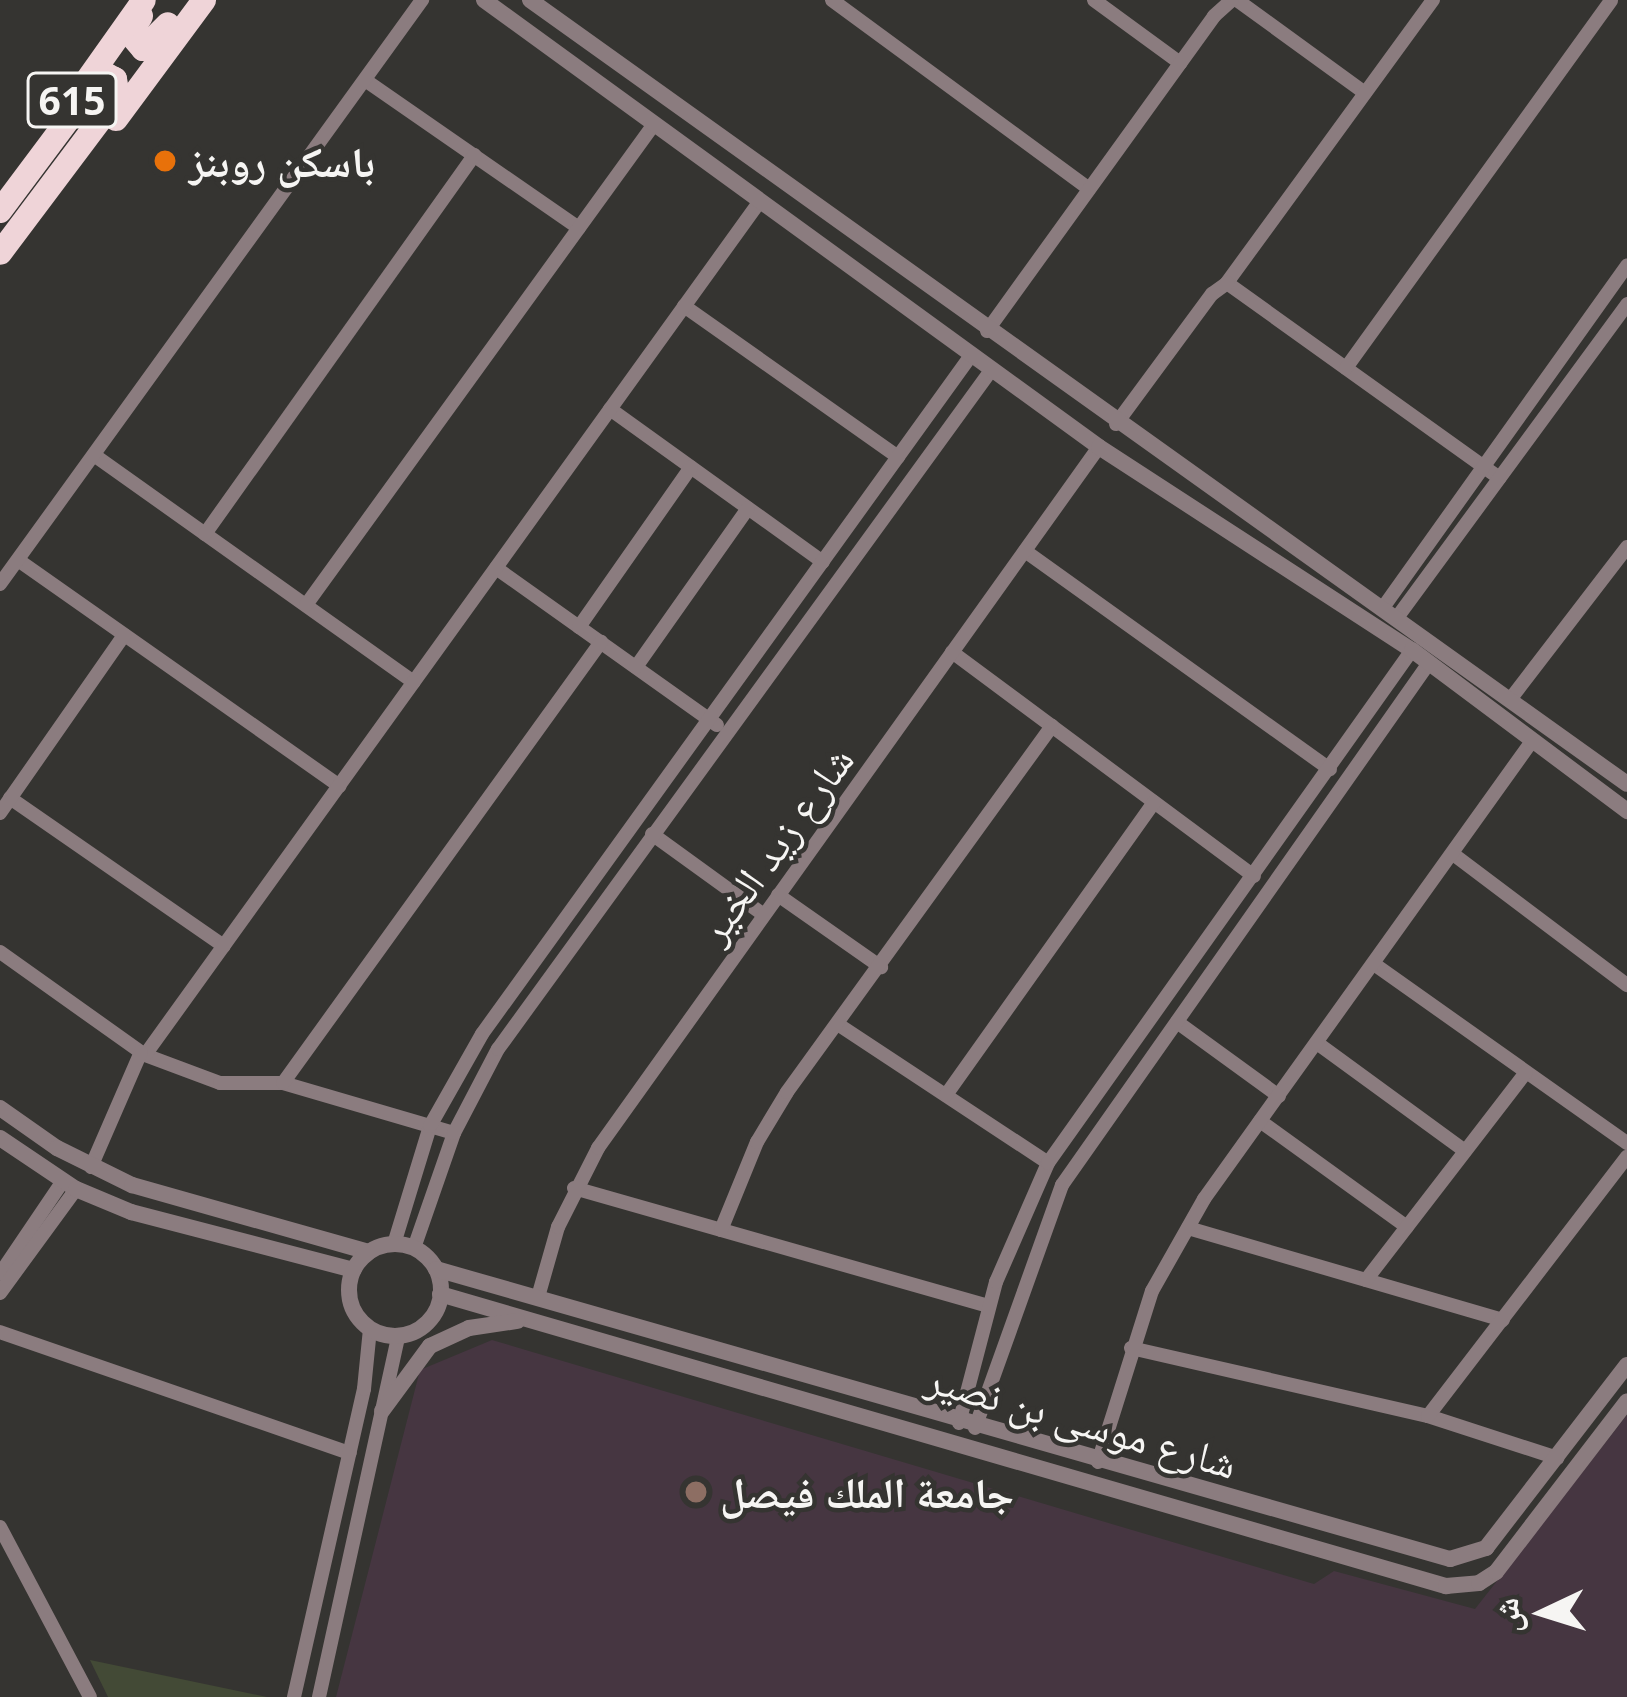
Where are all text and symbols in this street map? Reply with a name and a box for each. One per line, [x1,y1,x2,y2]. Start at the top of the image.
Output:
road number: 615 [24,67,120,133]
place label: باسكن روبنز [189,136,375,186]
marker: باسكن روبنز [152,148,178,174]
street label: شارع زيد الخير [687,736,863,952]
street label: شارع موسى بن نصير [921,1352,1243,1488]
place label: جامعة الملك فيصل [720,1467,1014,1517]
marker: جامعة الملك فيصل [683,1479,709,1505]
north arrow [1483,1553,1603,1673]
text: ش [1483,1597,1530,1635]

